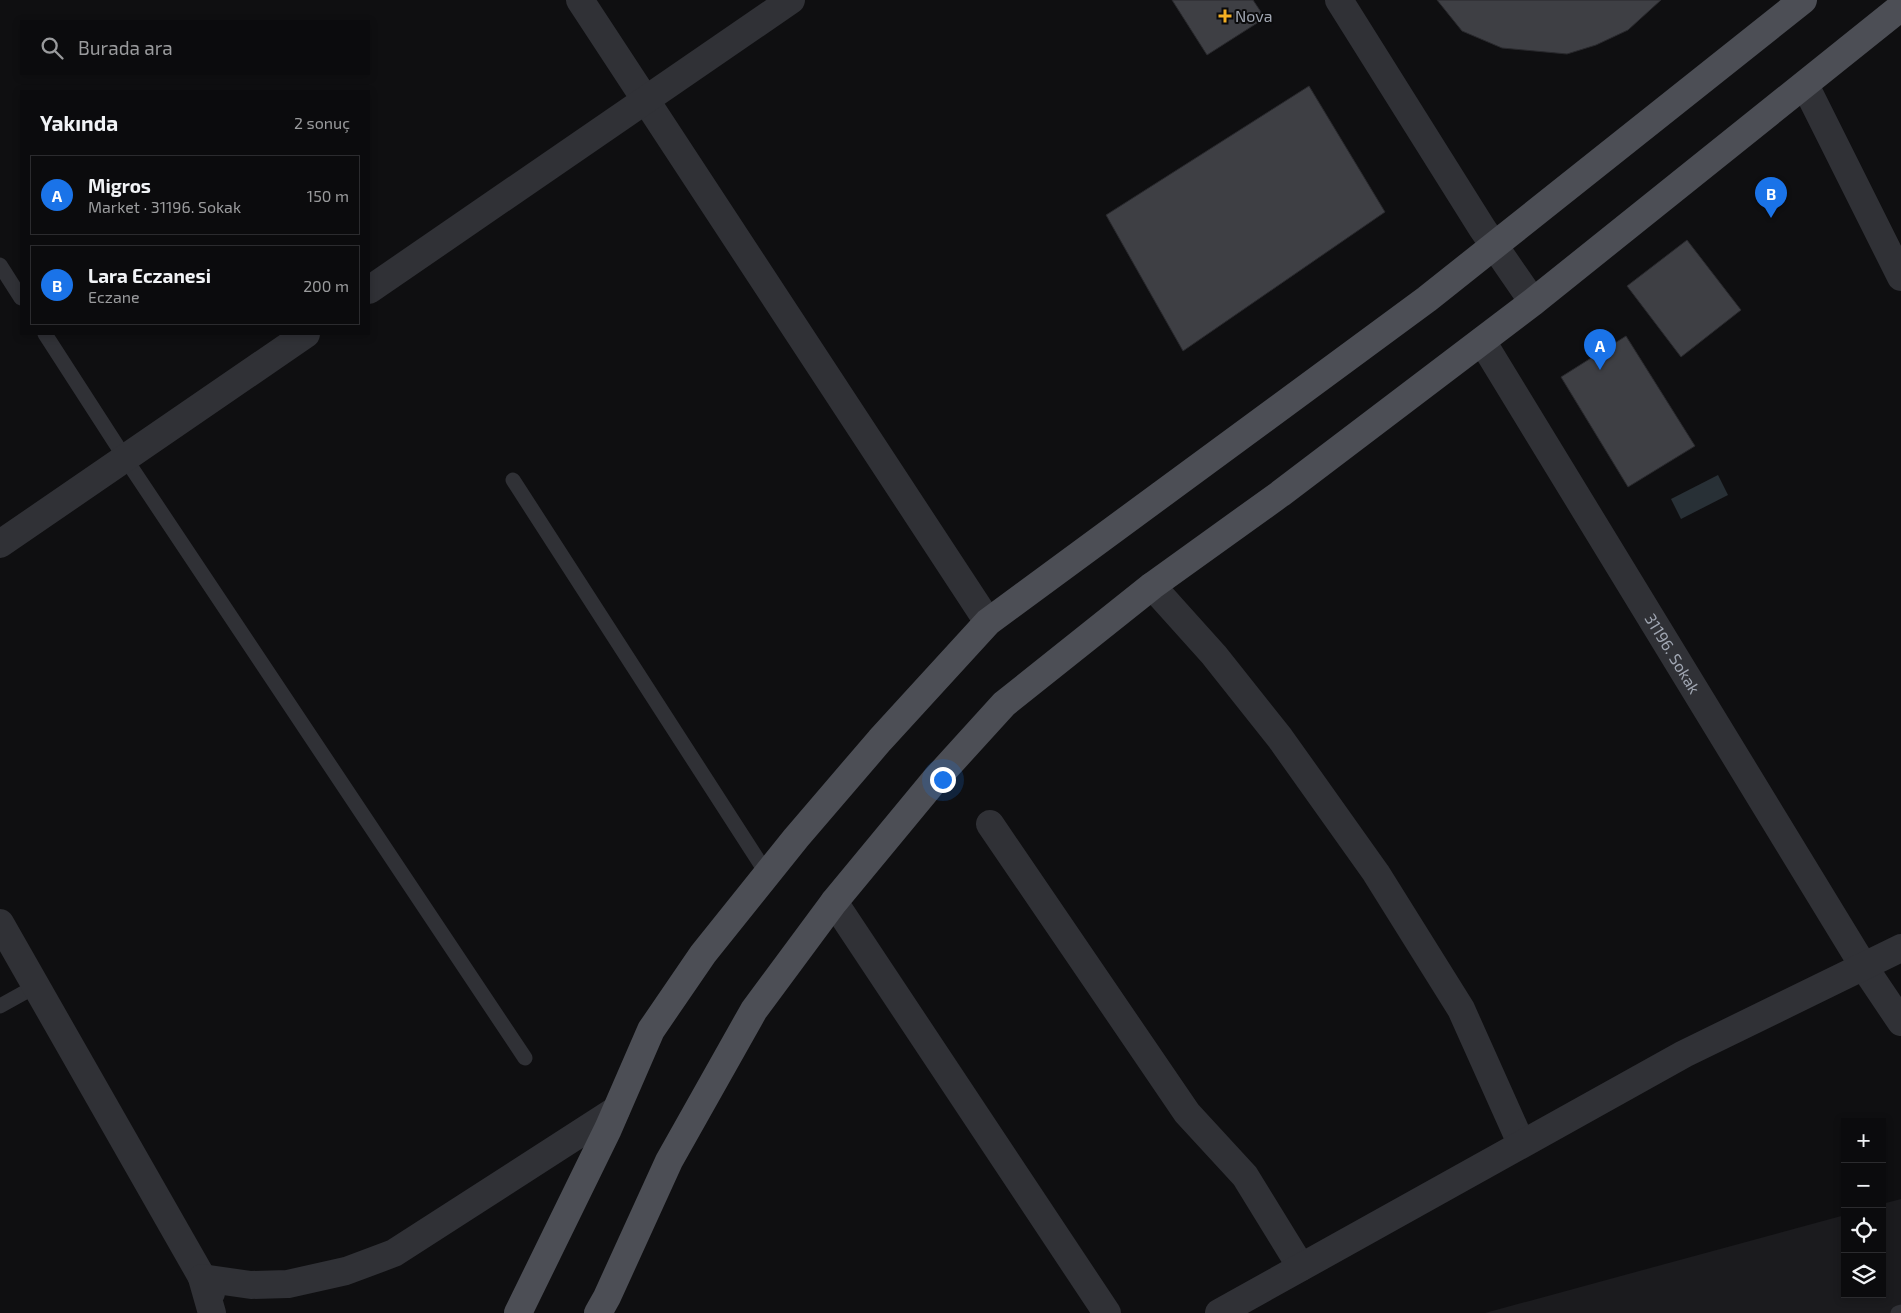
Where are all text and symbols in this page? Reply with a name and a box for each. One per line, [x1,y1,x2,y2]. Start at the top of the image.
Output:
place label: Nova [1235,6,1272,25]
marker: Nova [1219,10,1231,22]
search box [20,20,370,75]
icon: search [38,34,66,62]
text: Burada ara [78,36,173,59]
text: Yakında [40,110,118,135]
text: 2 sonuç [294,113,350,132]
text: Migros [88,174,151,197]
pin: B [1755,177,1787,218]
text: A [52,186,62,205]
text: 150 m [307,186,349,205]
text: Market · 31196. Sokak [88,197,241,216]
text: Lara Eczanesi [88,264,211,287]
text: B [52,276,62,295]
text: 200 m [303,276,349,295]
text: Eczane [88,287,140,306]
pin: A [1584,329,1616,370]
street label: 31196. Sokak [1641,610,1705,697]
your location [930,767,956,793]
map controls [1841,1118,1886,1298]
button: + [1841,1118,1886,1163]
button: − [1841,1163,1886,1208]
button: locate [1841,1208,1886,1253]
button: layers [1841,1253,1886,1298]

